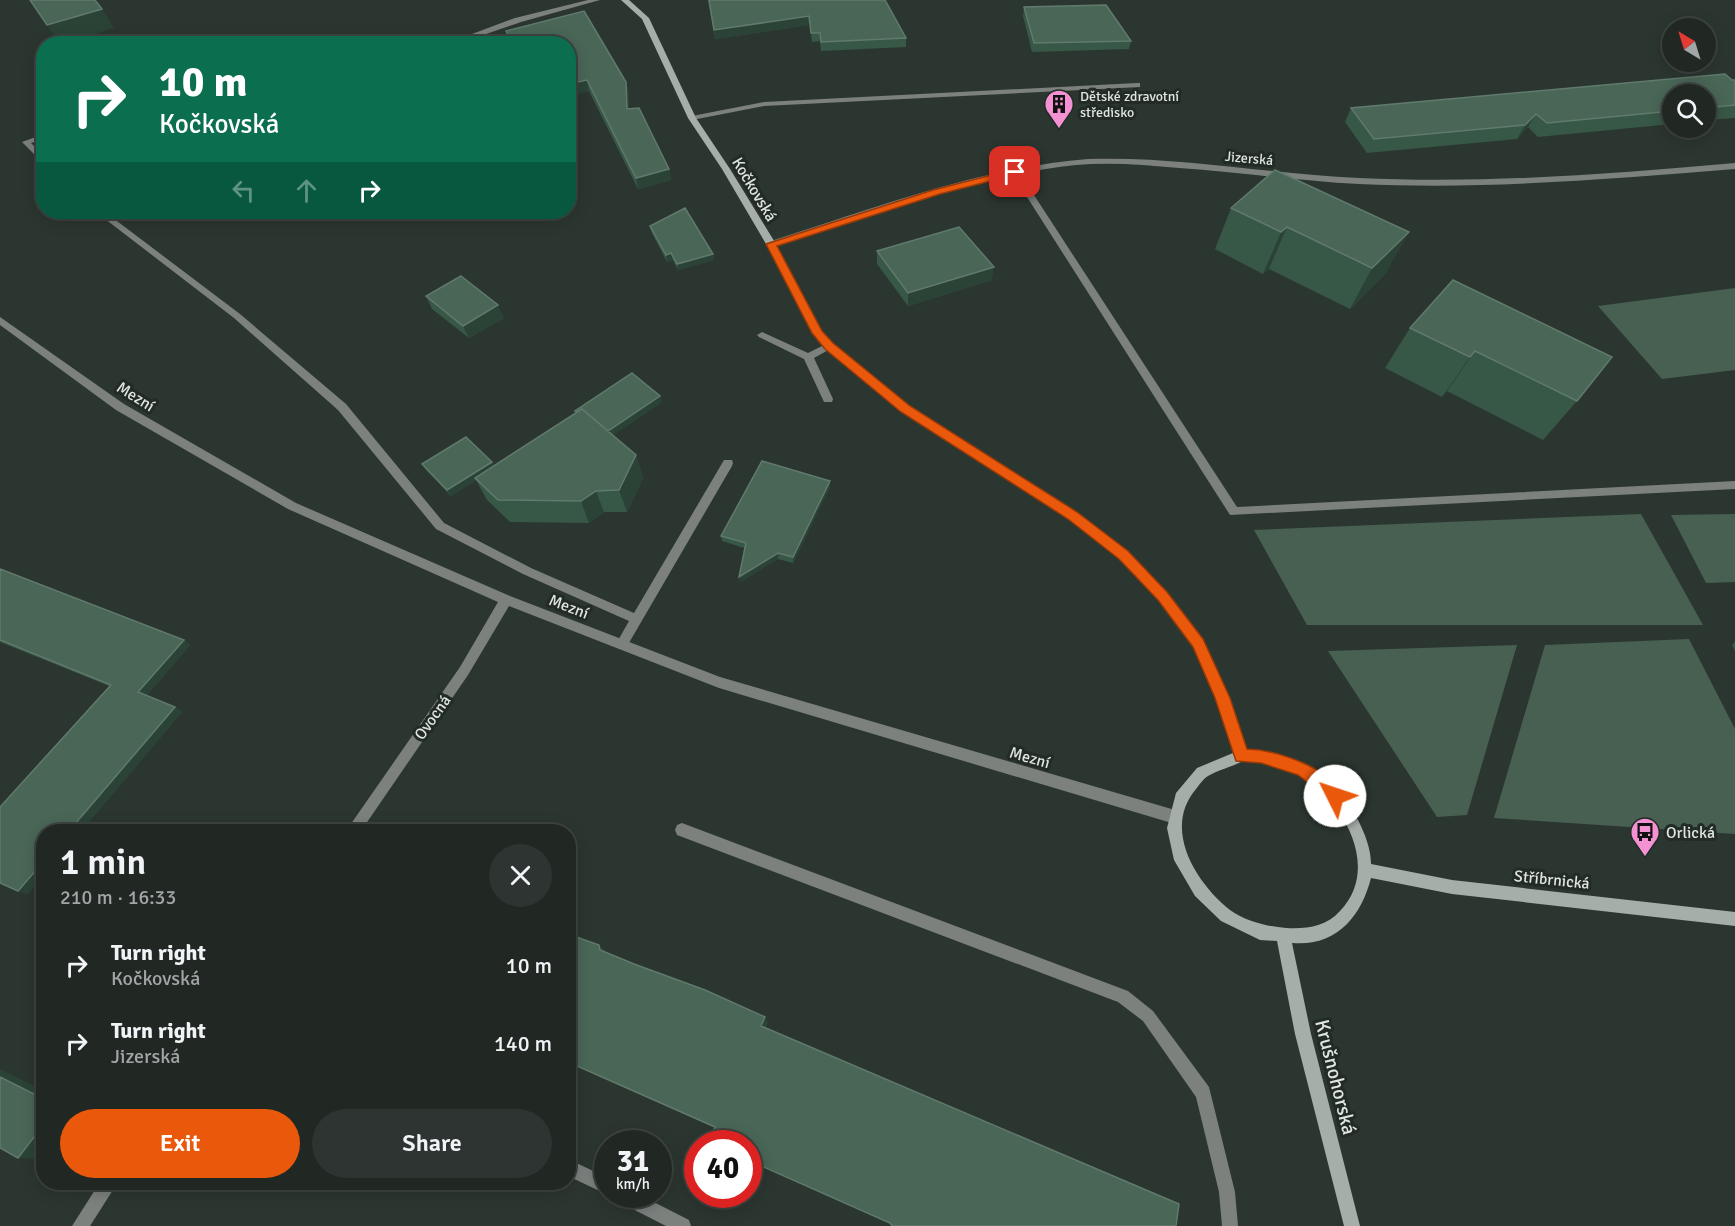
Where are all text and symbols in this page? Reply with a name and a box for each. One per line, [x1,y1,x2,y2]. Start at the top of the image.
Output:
north arrow [1662,18,1716,72]
map controls [1662,18,1716,138]
text: 10 m [159,57,248,108]
icon: right [60,60,138,138]
button: search [1662,84,1716,138]
building icon: Dětské zdravotní středisko [1043,88,1075,130]
place label: Dětské zdravotní středisko [1080,88,1179,121]
text: Kočkovská [159,108,280,141]
pin [989,146,1040,197]
street label: Jizerská [1224,148,1274,169]
street label: Kočkovská [727,154,781,225]
icon: arrive [998,155,1031,188]
icon: left [227,174,260,207]
icon: ahead [290,174,323,207]
icon: right [353,174,386,207]
street label: Mezní [113,377,159,417]
street label: Mezní [546,590,592,624]
street label: Ovocná [410,691,455,744]
street label: Mezní [1007,743,1053,773]
position arrow [1303,764,1367,828]
bus stop icon: Orlická [1629,816,1661,858]
place label: Orlická [1666,823,1715,843]
text: 1 min [60,840,146,885]
button: close [489,844,552,907]
street label: Stříbrnická [1513,866,1591,894]
text: 210 m · 16:33 [60,885,176,910]
text: Turn right [111,939,206,966]
icon: right [60,949,93,982]
text: 10 m [506,952,552,979]
text: Kočkovská [111,966,200,991]
text: Turn right [111,1017,206,1044]
street label: Krušnohorská [1309,1017,1362,1137]
icon: right [60,1027,93,1060]
text: 140 m [494,1030,552,1057]
text: Jizerská [111,1044,180,1069]
button: Exit [60,1109,300,1178]
button: Share [312,1109,552,1178]
speed limit sign: 40 [684,1130,762,1208]
text: 31 [617,1143,649,1180]
text: km/h [616,1175,650,1193]

